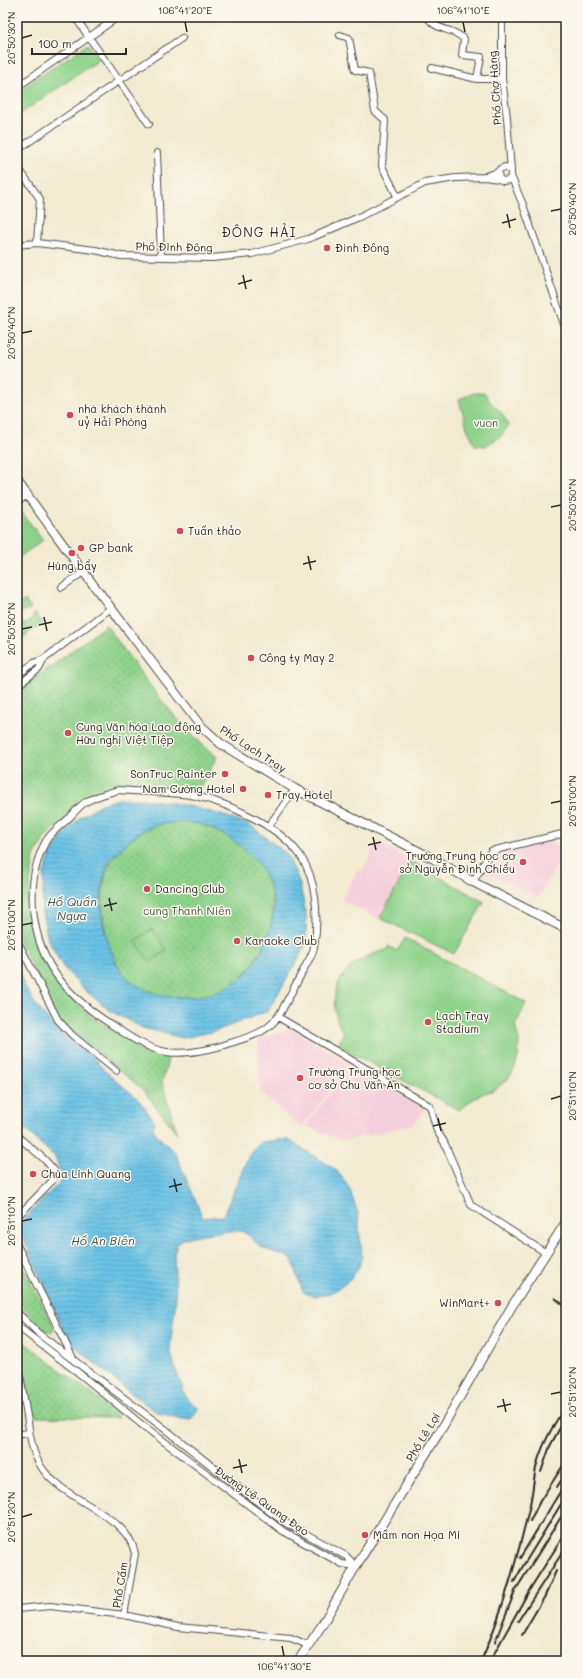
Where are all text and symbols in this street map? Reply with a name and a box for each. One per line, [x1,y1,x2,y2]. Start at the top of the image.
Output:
text: 106°41'20"E [158,3,212,17]
text: 106°41'10"E [437,3,490,17]
text: 20°50'30"N [4,12,18,64]
scale bar [32,30,126,56]
text: 100 m [38,35,72,51]
street label: Phố Chợ Hàng [484,50,505,126]
text: 20°50'40"N [565,183,579,235]
district label: ĐÔNG HẢI [221,223,297,240]
street label: Phố Đình Đông [135,238,213,255]
place label: Đình Đông [335,240,389,255]
marker: Đình Đông [322,243,332,253]
text: 20°50'40"N [4,307,18,359]
place label: nhà khách thành uỷ Hải Phòng [78,401,166,429]
marker: nhà khách thành uỷ Hải Phòng [65,410,75,420]
park label: vuon [474,415,498,430]
text: 20°50'50"N [565,479,579,531]
place label: Tuấn thảo [188,523,242,538]
marker: Tuấn thảo [175,526,185,536]
place label: GP bank [89,540,133,555]
marker: GP bank [76,543,86,553]
marker: Hùng bẩy [67,548,77,558]
place label: Hùng bẩy [47,558,97,573]
text: 20°50'50"N [4,603,18,655]
place label: Công ty May 2 [259,650,334,665]
marker: Công ty May 2 [246,653,256,663]
place label: Cung Văn hóa Lao động Hữu nghị Việt Tiệp [76,719,201,747]
street label: Phố Lạch Tray [217,722,289,776]
marker: Cung Văn hóa Lao động Hữu nghị Việt Tiệp [63,728,73,738]
place label: SonTruc Painter [130,766,217,781]
marker: SonTruc Painter [220,769,230,779]
text: 20°51'00"N [565,775,579,827]
place label: Nam Cường Hotel [143,781,235,796]
marker: Nam Cường Hotel [238,784,248,794]
place label: Tray Hotel [276,787,333,802]
marker: Tray Hotel [263,790,273,800]
place label: Trường Trung học cơ sở Nguyễn Đình Chiểu [399,848,516,876]
marker: Trường Trung học cơ sở Nguyễn Đình Chiểu [518,857,528,867]
place label: Dancing Club [155,881,225,896]
marker: Dancing Club [142,884,152,894]
water label: Hồ Quần Ngựa [47,893,97,923]
text: 20°51'00"N [4,899,18,951]
park label: cung Thanh Niên [143,903,231,918]
place label: Karaoke Club [245,933,317,948]
marker: Karaoke Club [232,936,242,946]
place label: Lạch Tray Stadium [436,1008,489,1036]
marker: Lạch Tray Stadium [423,1017,433,1027]
place label: Trường Trung học cơ sở Chu Văn An [308,1064,401,1092]
text: 20°51'10"N [565,1071,579,1121]
marker: Trường Trung học cơ sở Chu Văn An [295,1073,305,1083]
place label: Chùa Linh Quang [41,1166,130,1181]
marker: Chùa Linh Quang [28,1169,38,1179]
text: 20°51'10"N [4,1196,18,1246]
water label: Hồ An Biên [71,1232,135,1248]
place label: WinMart+ [439,1295,490,1310]
marker: WinMart+ [493,1298,503,1308]
text: 20°51'20"N [565,1367,579,1417]
street label: Phố Lê Lợi [402,1409,443,1464]
street label: Đường Lê Quang Đạo [212,1463,313,1539]
text: 20°51'20"N [4,1492,18,1542]
place label: Mầm non Họa Mi [373,1527,460,1542]
marker: Mầm non Họa Mi [360,1530,370,1540]
street label: Phố Cấm [108,1561,131,1609]
text: 106°41'30"E [257,1659,311,1673]

